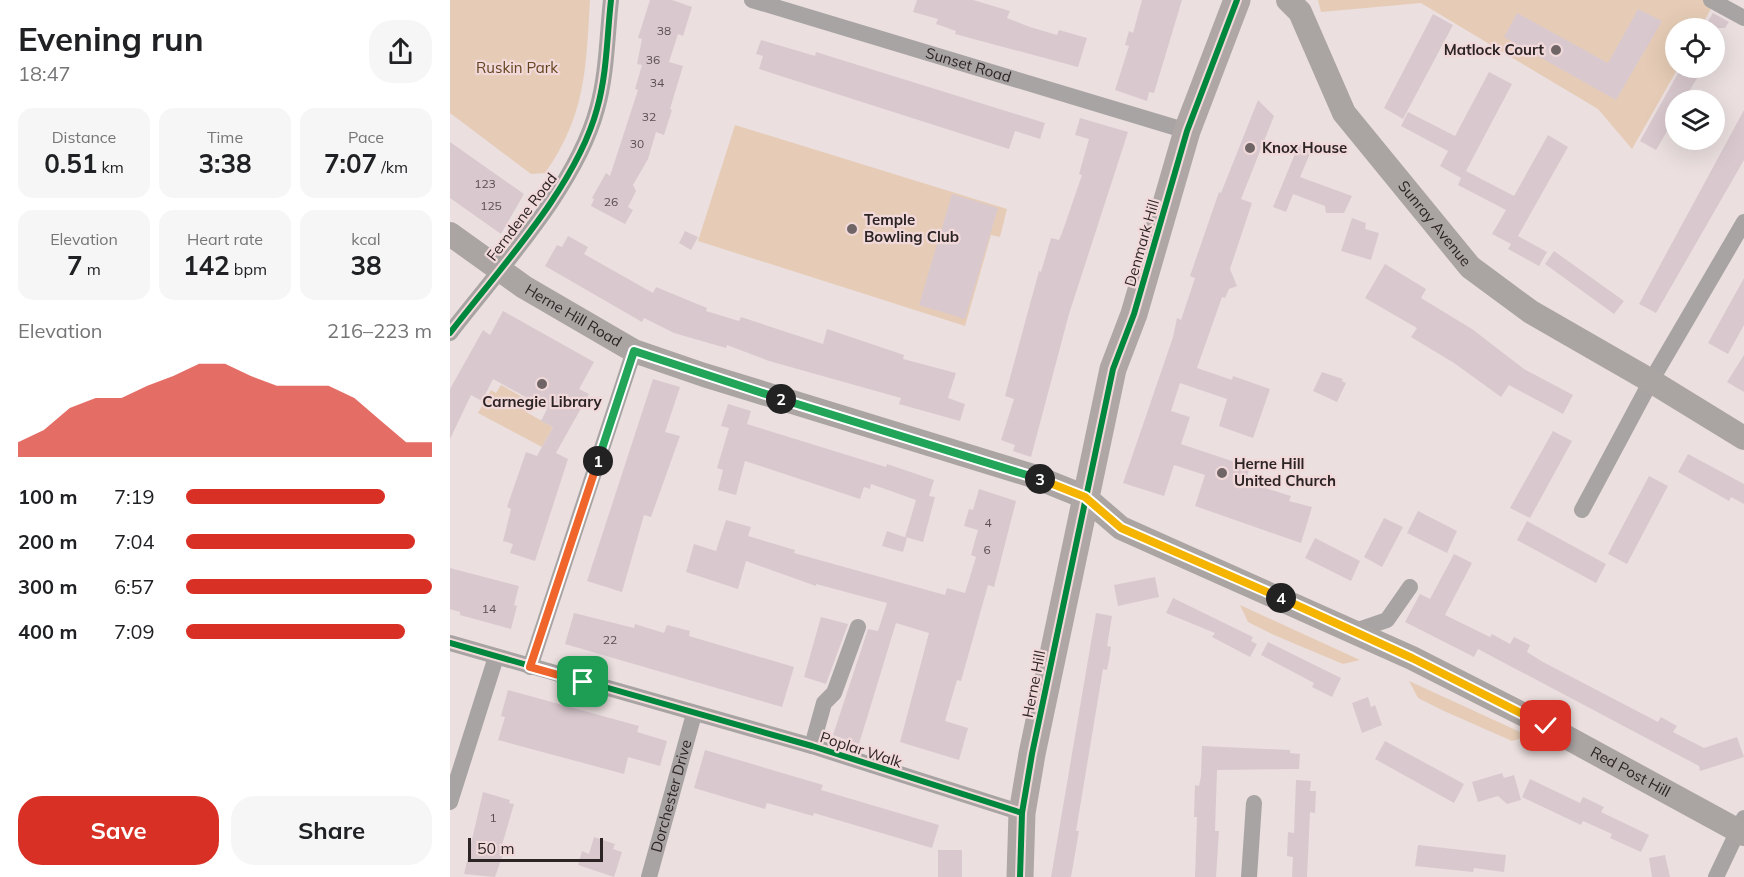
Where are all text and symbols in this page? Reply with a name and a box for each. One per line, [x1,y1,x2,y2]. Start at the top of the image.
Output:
text: Evening run [18,18,204,59]
map controls [1665,18,1725,150]
button: locate [1665,18,1725,78]
button: share [369,20,432,83]
house number: 38 [657,23,671,38]
place label: Matlock Court [1444,40,1544,59]
street label: Sunset Road [923,43,1014,87]
marker: Matlock Court [1549,43,1563,57]
house number: 36 [646,52,660,67]
park label: Ruskin Park [476,58,558,77]
text: 18:47 [18,61,71,86]
house number: 34 [650,75,664,90]
button: layers [1665,90,1725,150]
house number: 32 [642,109,656,124]
text: Distance [52,127,116,147]
text: Time [207,127,243,147]
text: Pace [348,127,384,147]
house number: 30 [630,136,644,151]
place label: Knox House [1262,138,1347,157]
marker: Knox House [1243,141,1257,155]
text: 0.51 [44,147,97,180]
text: 3:38 [198,147,252,180]
text: 7:07 [324,147,377,180]
text: km [97,157,124,177]
text: /km [377,157,408,177]
street label: Ferndene Road [482,169,561,264]
house number: 123 [474,176,496,191]
street label: Sunray Avenue [1394,176,1476,270]
house number: 26 [604,194,618,209]
street label: Denmark Hill [1120,197,1163,289]
house number: 125 [480,198,502,213]
place label: Temple Bowling Club [864,210,959,246]
marker: Temple Bowling Club [845,222,859,236]
text: Elevation [50,229,118,249]
text: Heart rate [187,229,263,249]
text: kcal [351,229,381,249]
text: 7 [67,249,83,282]
text: 142 [183,249,230,282]
text: 38 [350,249,382,282]
text: m [83,259,101,279]
text: bpm [230,259,267,279]
street label: Herne Hill Road [522,280,625,351]
text: Elevation [18,318,103,343]
text: 216–223 m [327,318,432,343]
marker: Carnegie Library [535,377,549,391]
pin: 2 [766,384,796,414]
text: 2 [776,389,786,409]
place label: Carnegie Library [482,392,602,411]
pin: 1 [583,446,613,476]
text: 1 [593,451,603,471]
place label: Herne Hill United Church [1234,454,1336,490]
pin: 3 [1025,464,1055,494]
marker: Herne Hill United Church [1215,466,1229,480]
text: 3 [1035,469,1045,489]
text: 100 m [18,484,77,509]
text: 7:19 [114,484,155,509]
house number: 4 [984,515,992,530]
text: 200 m [18,529,77,554]
text: 7:04 [114,529,155,554]
house number: 6 [983,542,991,557]
text: 300 m [18,574,77,599]
text: 6:57 [114,574,155,599]
pin: 4 [1266,583,1296,613]
text: 4 [1276,588,1286,608]
house number: 14 [482,601,496,616]
text: 400 m [18,619,77,644]
text: 7:09 [114,619,155,644]
house number: 22 [603,632,617,647]
street label: Herne Hill [1018,649,1049,719]
pin [557,656,608,707]
icon: arrive [566,665,599,698]
pin [1520,700,1571,751]
icon: check [1529,709,1562,742]
street label: Poplar Walk [818,727,905,772]
street label: Dorchester Drive [646,737,695,854]
street label: Red Post Hill [1587,742,1674,801]
button: Save [18,796,219,865]
button: Share [231,796,432,865]
house number: 1 [489,810,497,825]
scale bar [468,835,603,862]
text: 50 m [477,838,514,858]

